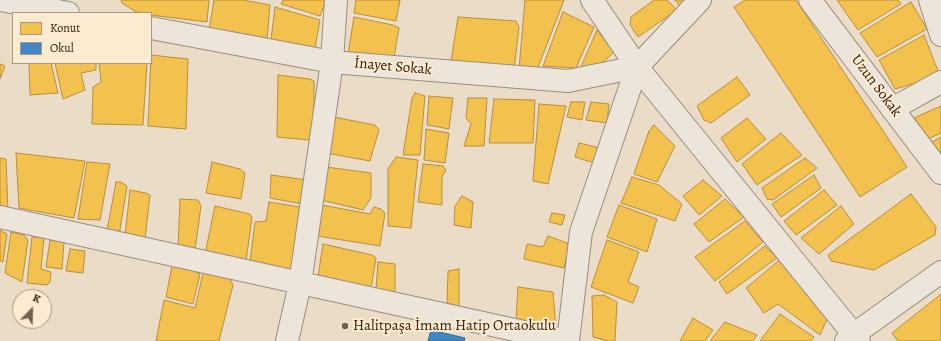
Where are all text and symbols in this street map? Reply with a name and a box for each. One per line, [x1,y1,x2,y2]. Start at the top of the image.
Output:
legend [12,12,152,64]
text: Konut [50,20,80,36]
text: Okul [50,40,74,56]
street label: Uzun Sokak [847,51,905,121]
street label: İnayet Sokak [353,55,433,79]
north arrow [12,289,52,329]
text: K [30,290,43,307]
place label: Halitpaşa İmam Hatip Ortaokulu [353,317,556,335]
marker: Halitpaşa İmam Hatip Ortaokulu [340,321,350,331]

